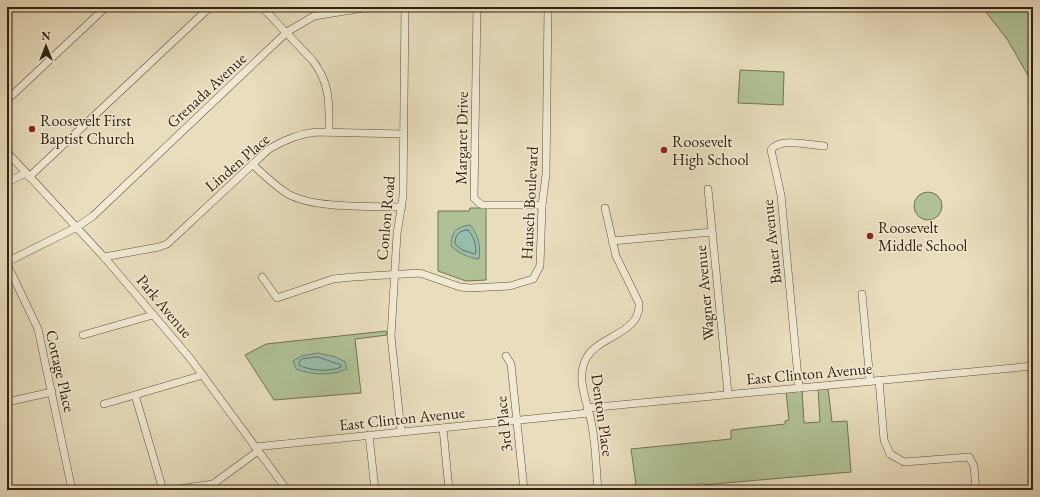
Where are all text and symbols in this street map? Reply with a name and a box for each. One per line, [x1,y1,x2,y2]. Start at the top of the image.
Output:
north arrow [26,26,66,66]
text: N [42,29,51,43]
street label: Grenada Avenue [162,48,251,133]
street label: Margaret Drive [450,91,473,185]
place label: Roosevelt First Baptist Church [40,110,135,149]
marker: Roosevelt First Baptist Church [27,124,37,134]
street label: Linden Place [201,128,274,196]
place label: Roosevelt High School [672,131,749,170]
street label: Hausch Boulevard [516,145,543,260]
marker: Roosevelt High School [659,145,669,155]
street label: Conlon Road [371,174,400,261]
street label: Bauer Avenue [757,199,786,285]
place label: Roosevelt Middle School [878,217,968,256]
marker: Roosevelt Middle School [865,231,875,241]
street label: Wagner Avenue [690,244,719,341]
street label: Park Avenue [132,270,197,342]
street label: Cottage Place [41,328,80,414]
street label: East Clinton Avenue [745,358,873,389]
street label: Denton Place [586,373,619,458]
street label: 3rd Place [490,395,517,453]
street label: East Clinton Avenue [338,401,466,436]

